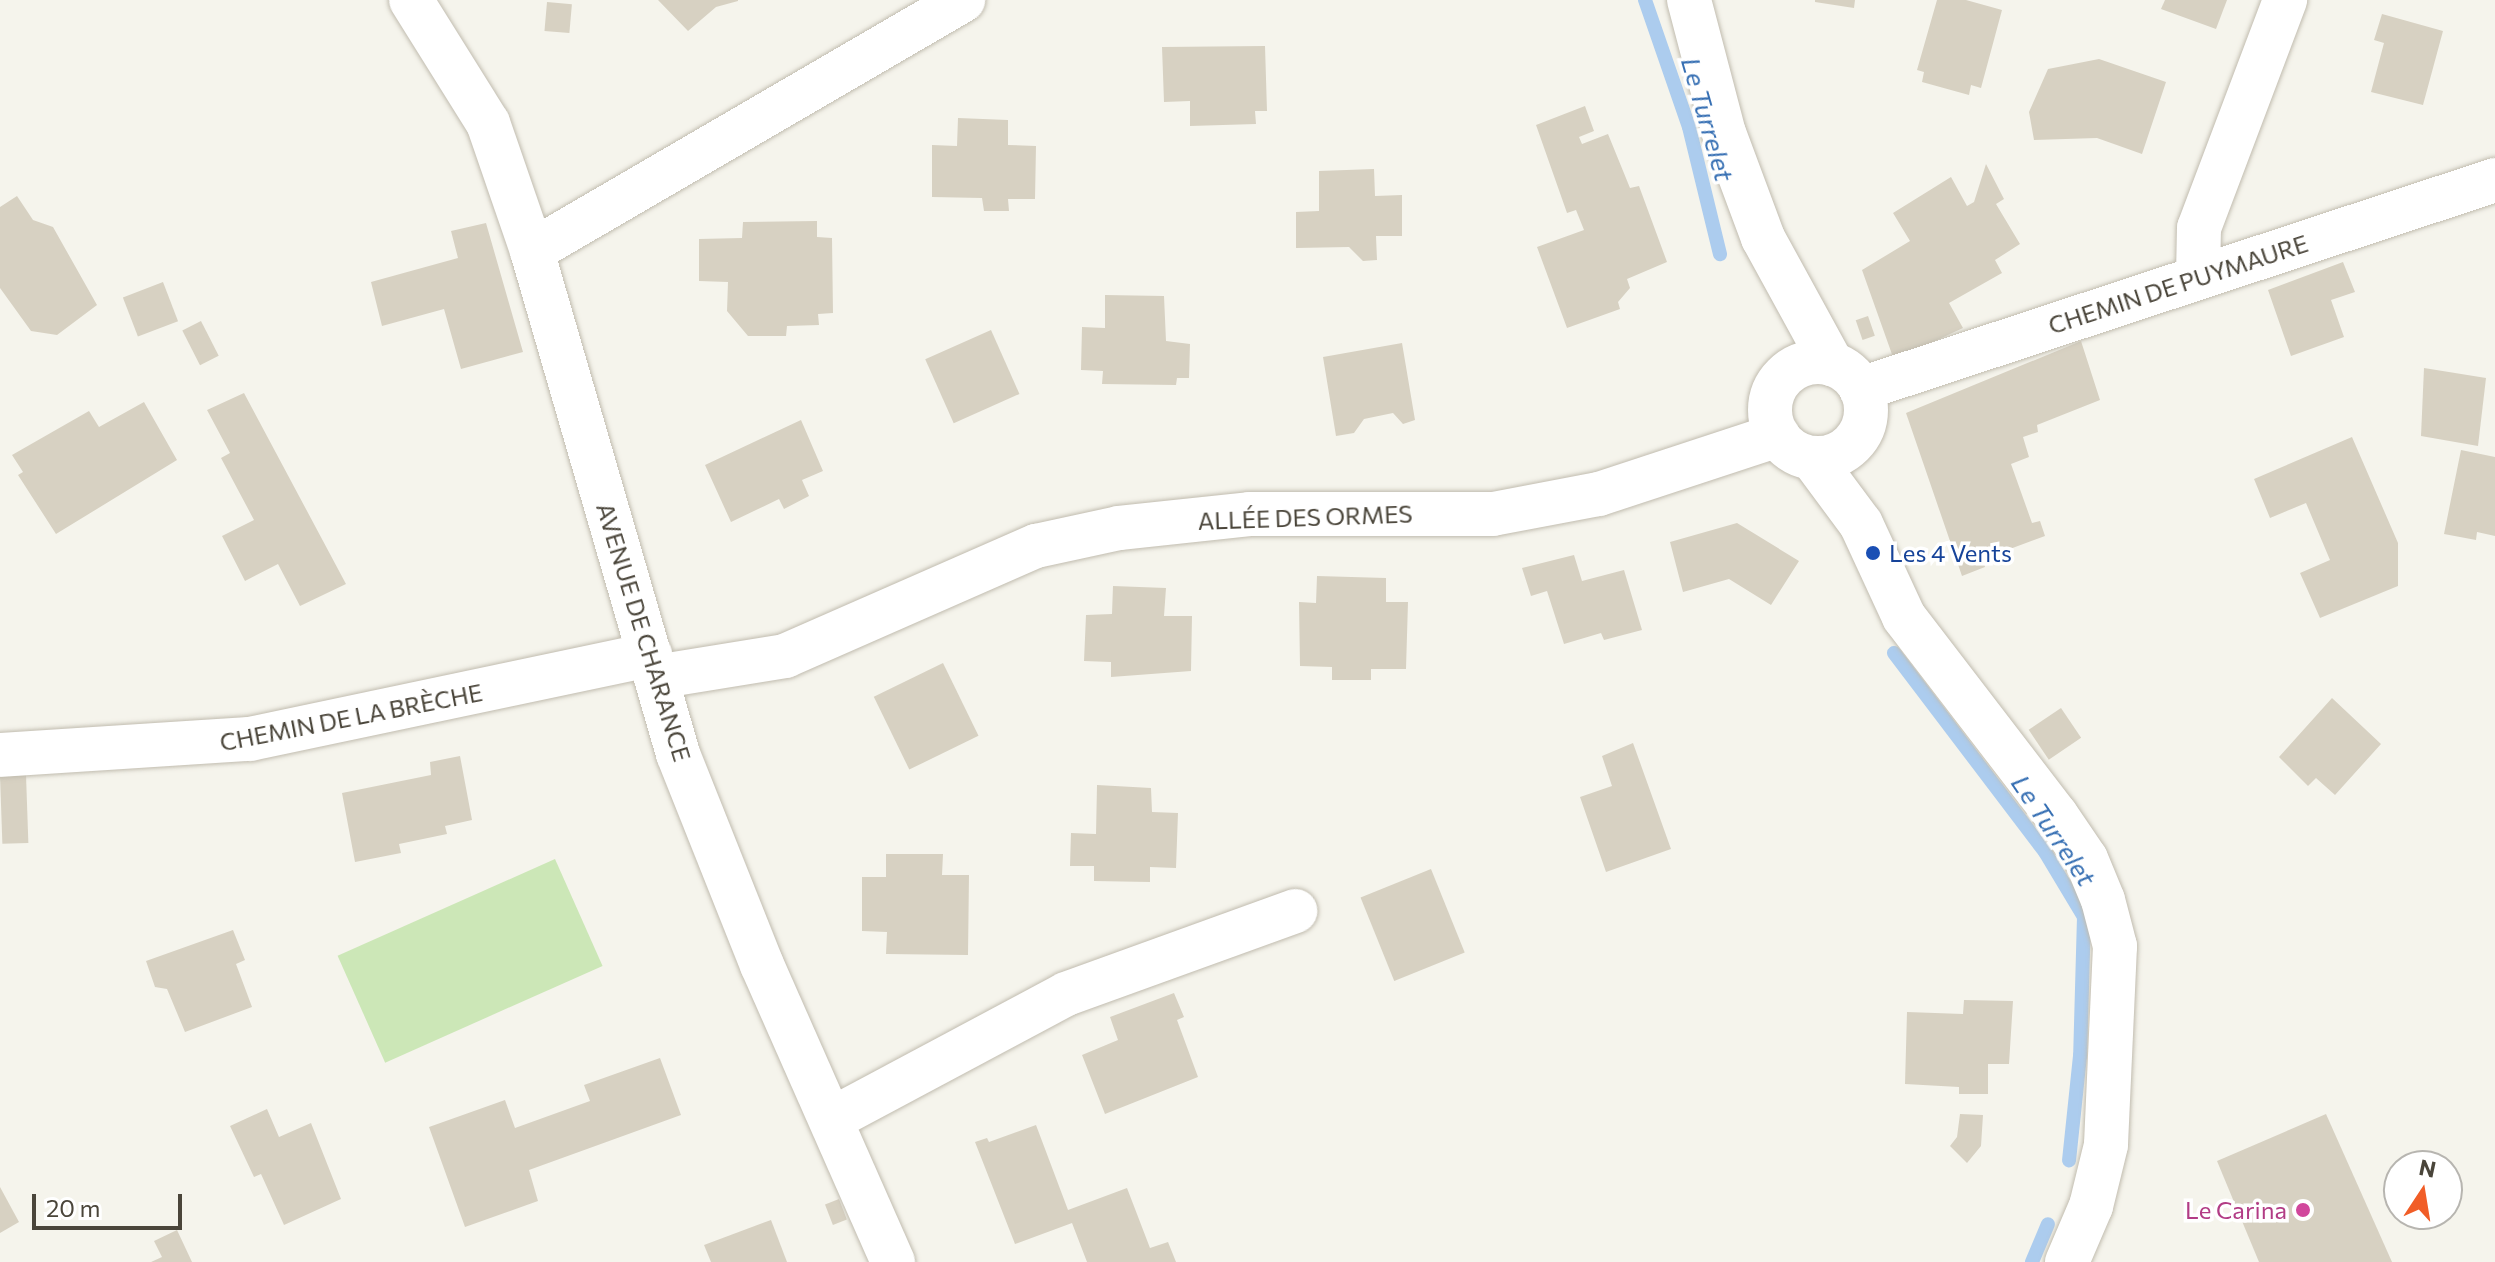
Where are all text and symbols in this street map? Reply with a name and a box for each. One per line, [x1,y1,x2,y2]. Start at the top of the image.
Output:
water label: Le Turrelet [1675,53,1741,185]
street label: CHEMIN DE PUYMAURE [2045,228,2311,340]
street label: AVENUE DE CHARANCE [591,499,697,765]
street label: ALLÉE DES ORMES [1197,499,1413,535]
place label: Les 4 Vents [1889,539,2012,567]
marker: Les 4 Vents [1864,544,1882,562]
street label: CHEMIN DE LA BRÈCHE [217,677,485,757]
water label: Le Turrelet [2005,768,2103,892]
north arrow [2383,1150,2463,1230]
text: N [2417,1153,2439,1183]
scale bar [36,1178,186,1228]
text: 20 m [46,1193,100,1222]
place label: Le Carina [2185,1196,2287,1224]
marker: Le Carina [2294,1201,2312,1219]

